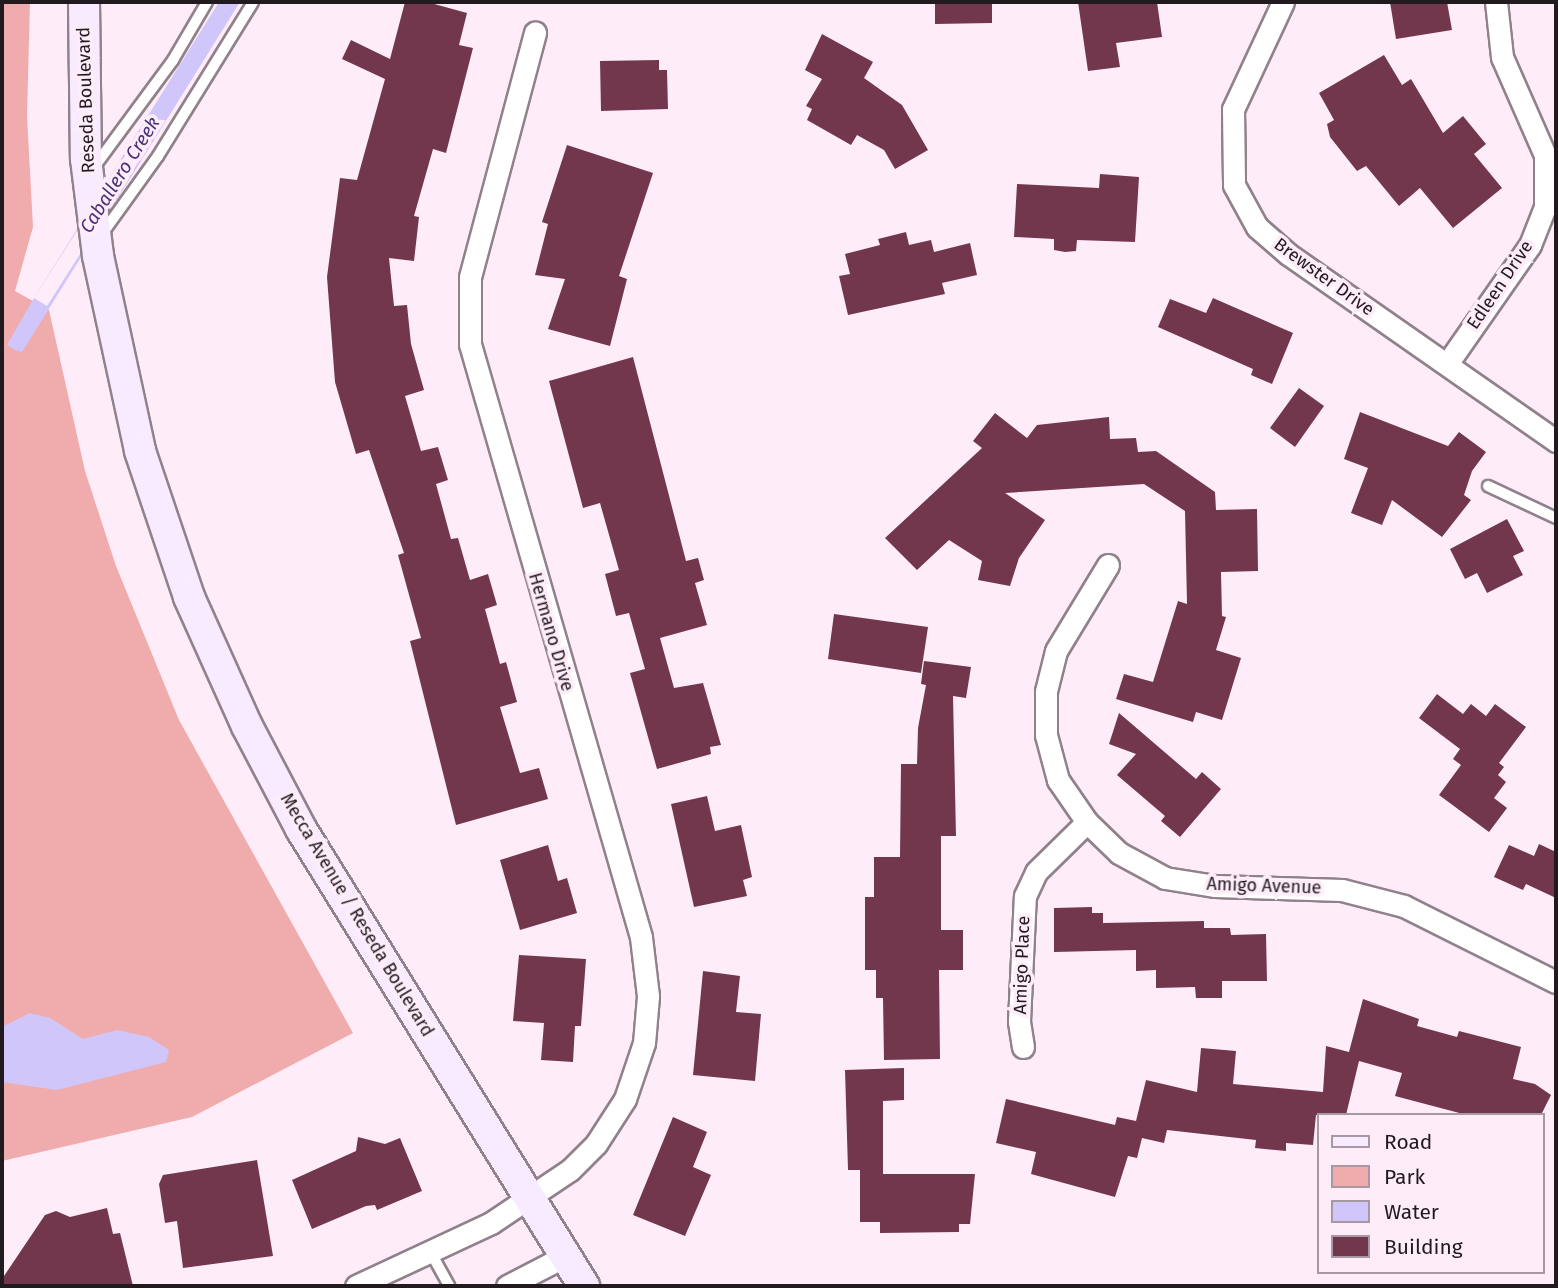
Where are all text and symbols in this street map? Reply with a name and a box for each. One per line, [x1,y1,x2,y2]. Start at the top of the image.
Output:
street label: Reseda Boulevard [73,26,99,174]
water label: Caballero Creek [75,113,165,237]
street label: Brewster Drive [1270,233,1378,321]
street label: Edleen Drive [1462,237,1538,333]
street label: Hermano Drive [524,570,578,694]
street label: Mecca Avenue / Reseda Boulevard [276,789,438,1041]
street label: Amigo Avenue [1206,873,1322,899]
street label: Amigo Place [1009,915,1035,1015]
legend [1316,1113,1544,1274]
text: Road [1384,1129,1432,1155]
text: Park [1384,1164,1425,1190]
text: Water [1384,1199,1439,1225]
text: Building [1384,1234,1463,1260]

